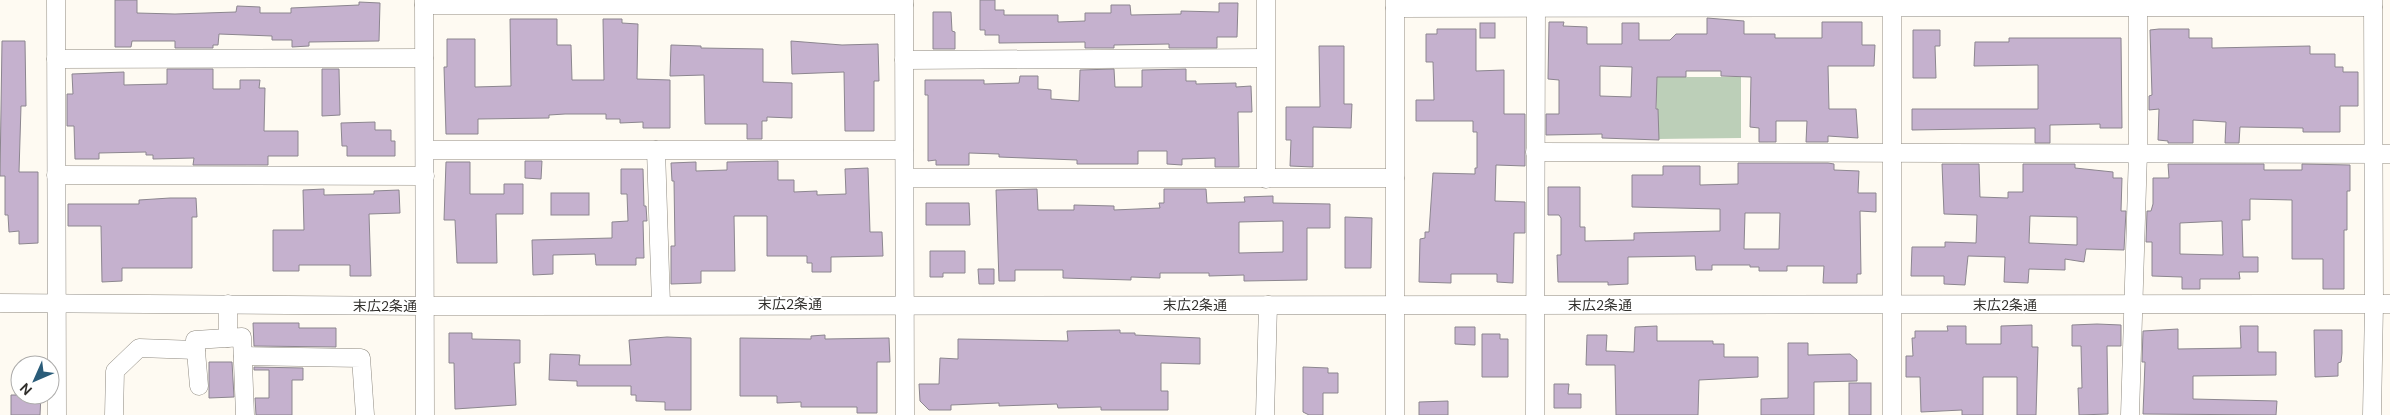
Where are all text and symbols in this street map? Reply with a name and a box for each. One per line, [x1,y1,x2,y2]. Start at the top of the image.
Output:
street label: 末広2条通 [758,295,822,313]
street label: 末広2条通 [1163,296,1227,314]
street label: 末広2条通 [1568,296,1632,314]
street label: 末広2条通 [1973,296,2037,314]
street label: 末広2条通 [353,297,417,315]
north arrow [10,355,60,405]
text: N [16,379,36,399]

